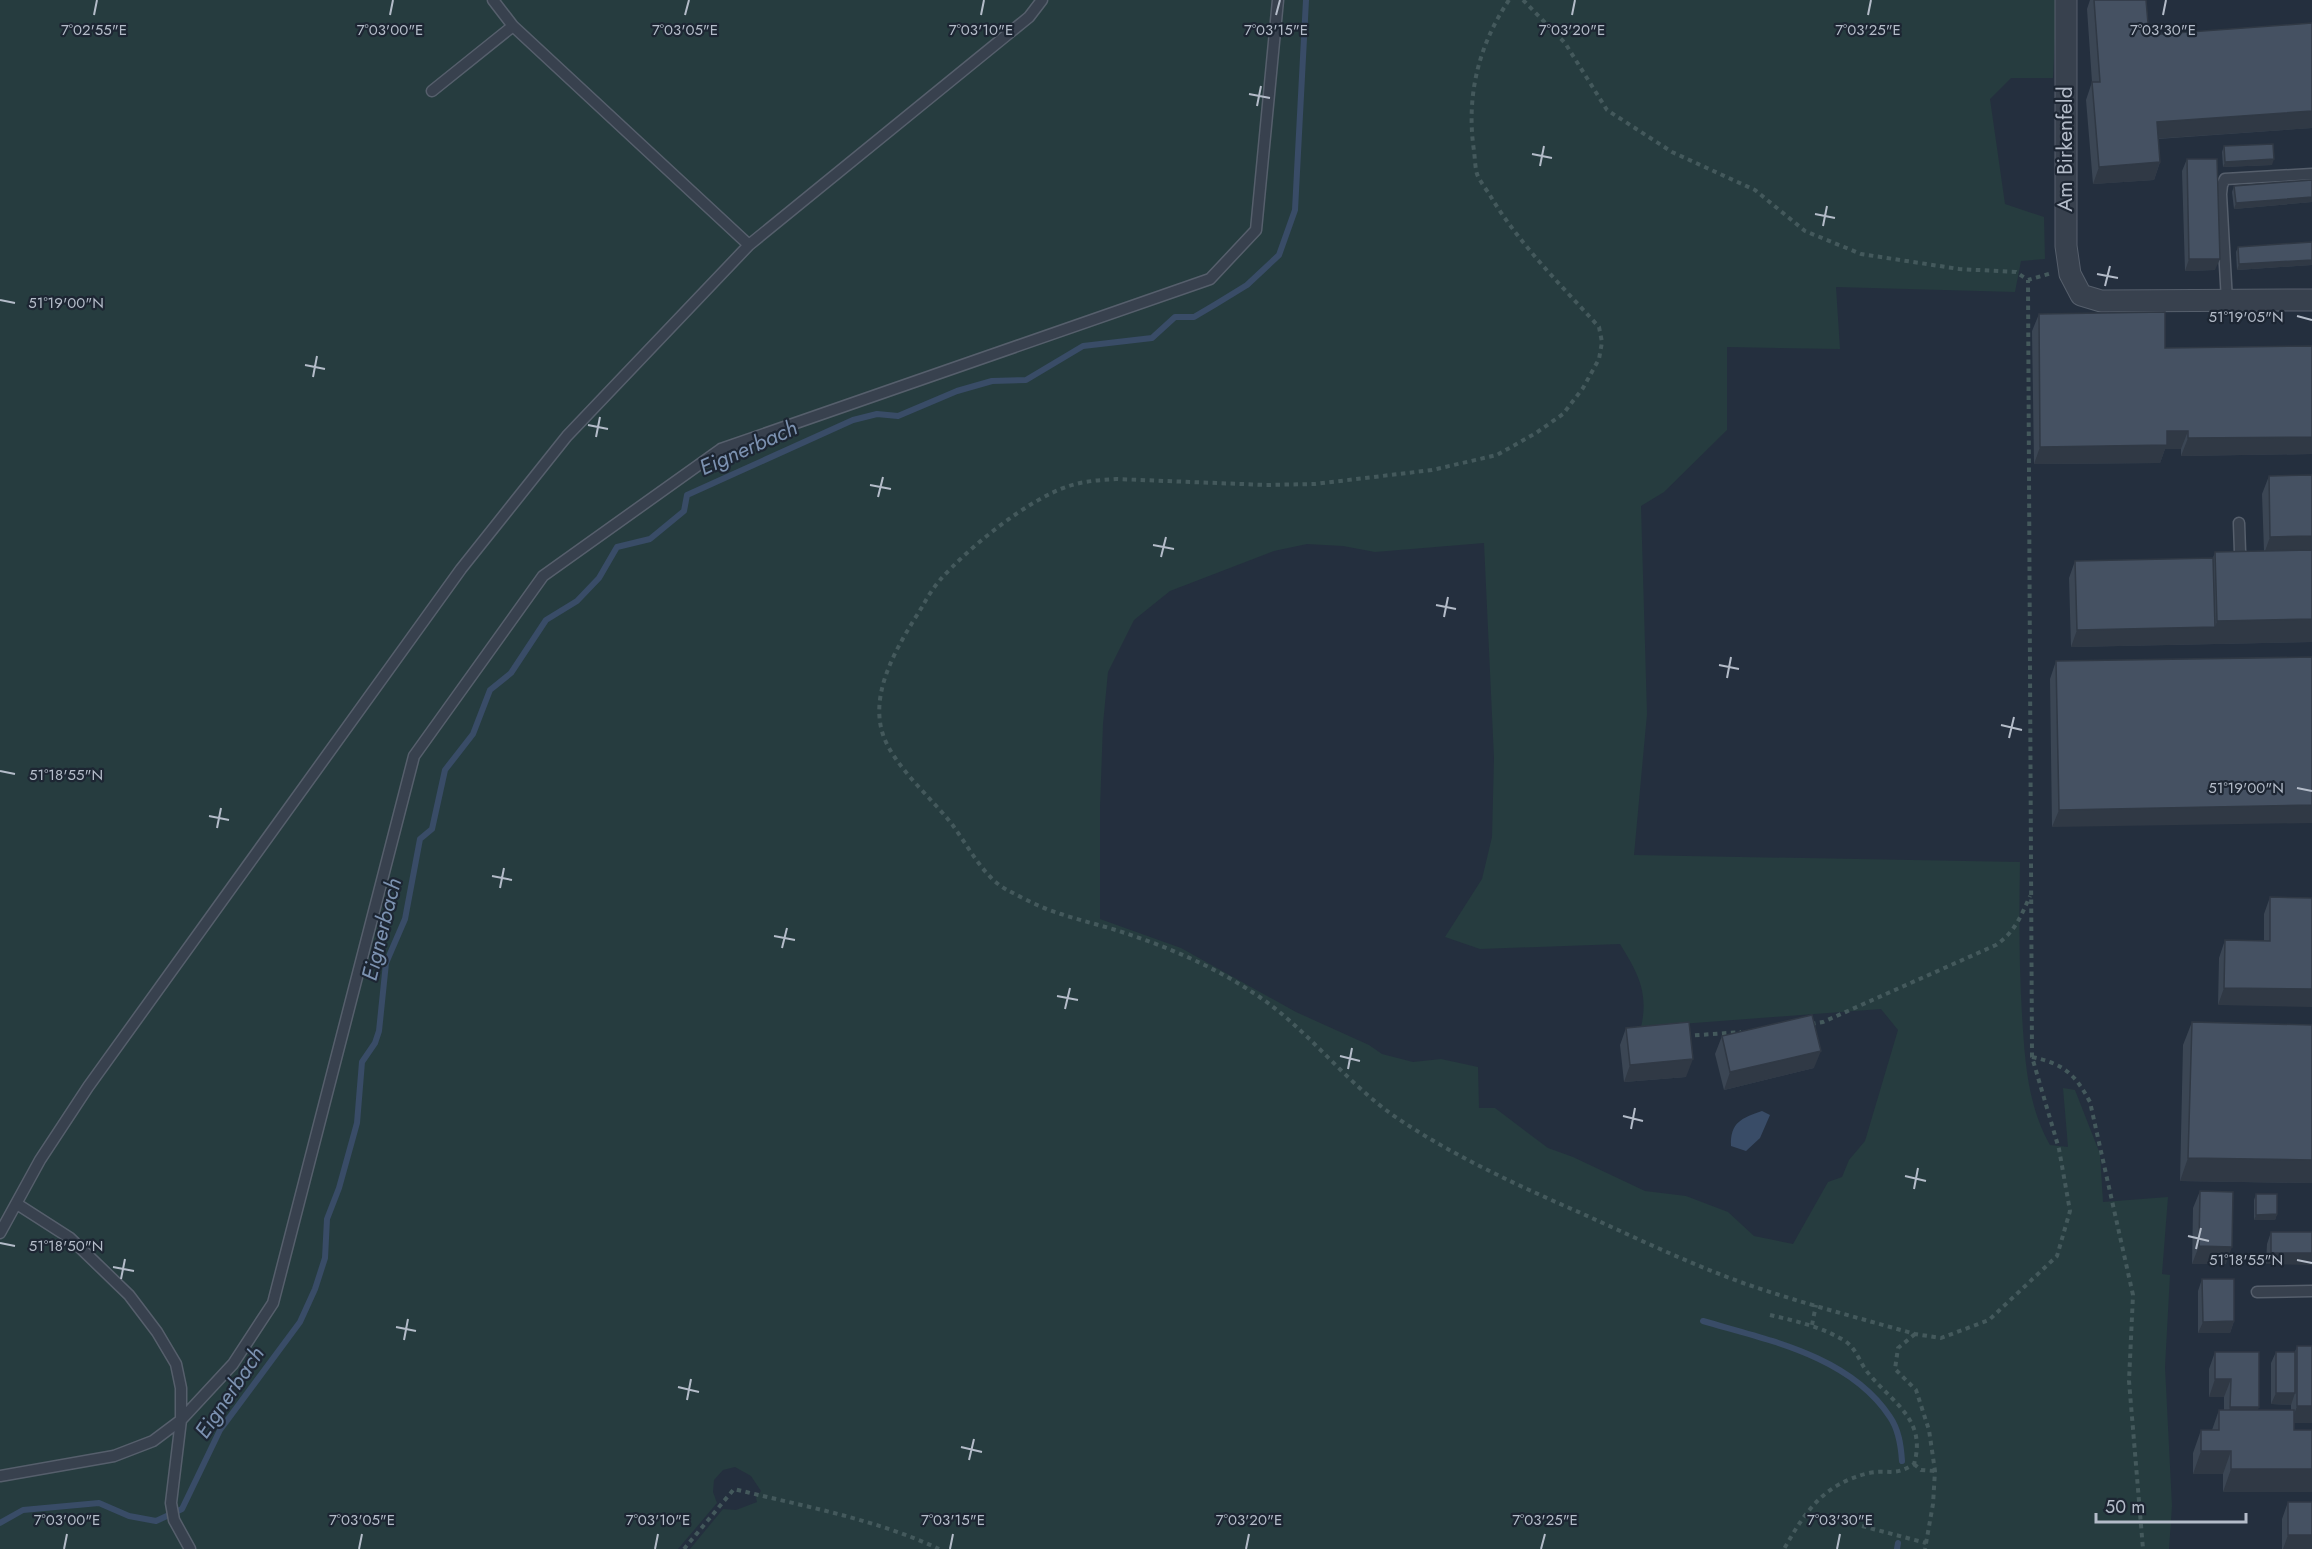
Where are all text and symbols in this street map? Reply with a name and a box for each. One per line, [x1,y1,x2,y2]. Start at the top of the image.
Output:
text: 7°02'55"E [61,19,127,41]
text: 7°03'00"E [357,19,423,41]
text: 7°03'05"E [652,19,718,41]
text: 7°03'10"E [949,19,1013,41]
text: 7°03'15"E [1244,19,1308,41]
text: 7°03'20"E [1539,19,1605,41]
text: 7°03'25"E [1835,19,1901,41]
text: 7°03'30"E [2130,19,2196,41]
street label: Am Birkenfeld [2050,86,2080,212]
text: 51°19'00"N [28,292,104,314]
text: 51°19'05"N [2208,306,2284,328]
water label: Eignerbach [694,411,802,483]
text: 51°18'55"N [29,764,103,786]
text: 51°19'00"N [2208,777,2284,799]
water label: Eignerbach [353,874,409,984]
text: 51°18'50"N [29,1235,103,1257]
text: 51°18'55"N [2209,1249,2283,1271]
water label: Eignerbach [186,1340,272,1444]
scale bar [2096,1486,2246,1524]
text: 50 m [2105,1494,2145,1520]
text: 7°03'00"E [34,1509,100,1531]
text: 7°03'05"E [329,1509,395,1531]
text: 7°03'10"E [626,1509,690,1531]
text: 7°03'15"E [921,1509,985,1531]
text: 7°03'20"E [1216,1509,1282,1531]
text: 7°03'25"E [1512,1509,1578,1531]
text: 7°03'30"E [1807,1509,1873,1531]

